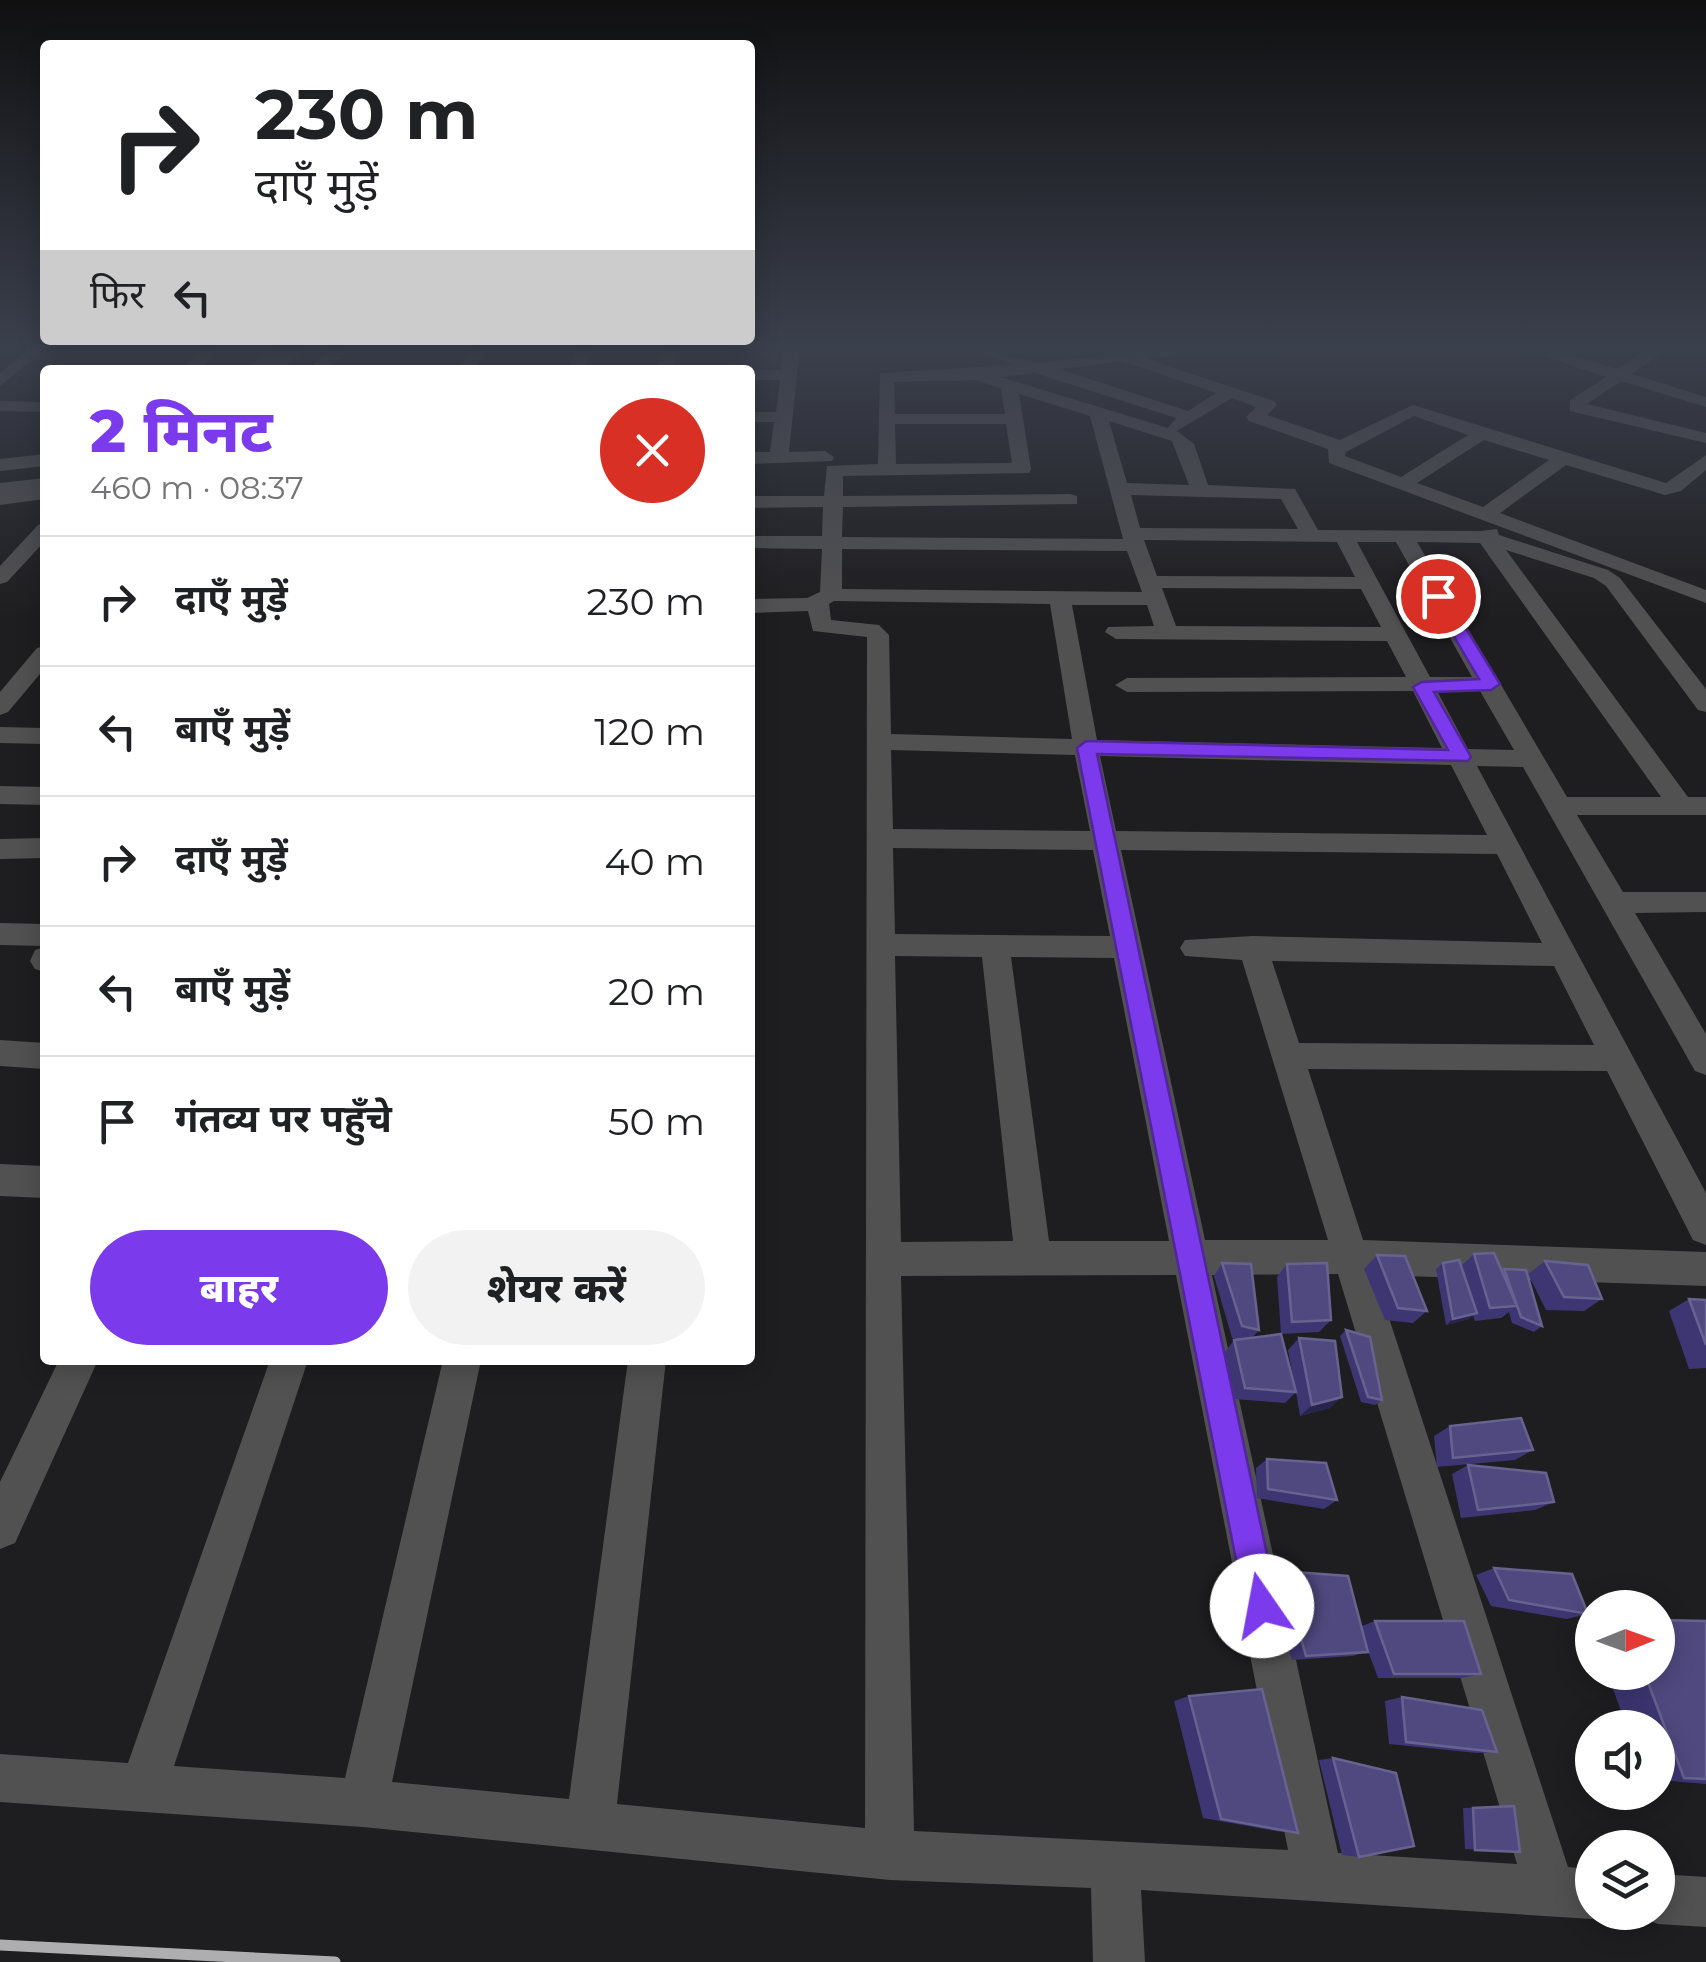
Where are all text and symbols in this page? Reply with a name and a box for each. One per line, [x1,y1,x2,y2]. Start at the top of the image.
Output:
text: 230 m [255,71,479,157]
icon: right [90,80,220,210]
text: दाएँ मुड़ें [255,157,378,212]
icon: left [165,270,220,325]
text: फिर [90,271,145,318]
text: 2 मिनट [90,394,273,467]
button: close [600,398,705,503]
text: 460 m · 08:37 [90,468,304,507]
pin [1396,554,1481,639]
icon: arrive [1411,569,1466,624]
icon: right [90,574,145,629]
text: दाएँ मुड़ें [175,575,288,622]
text: 230 m [587,578,705,625]
icon: left [90,704,145,759]
text: बाएँ मुड़ें [175,705,290,752]
text: 120 m [594,708,705,755]
icon: right [90,834,145,889]
text: दाएँ मुड़ें [175,835,288,882]
text: 40 m [604,838,705,885]
icon: left [90,964,145,1019]
text: बाएँ मुड़ें [175,965,290,1012]
text: 20 m [608,968,705,1015]
icon: arrive [90,1094,145,1149]
text: गंतव्य पर पहुँचे [175,1095,392,1142]
text: 50 m [608,1098,705,1145]
button: बाहर [90,1230,388,1345]
button: शेयर करें [408,1230,705,1345]
position arrow [1210,1554,1314,1658]
north arrow [1575,1590,1675,1690]
map controls [1575,1590,1675,1930]
button: sound [1575,1710,1675,1810]
button: layers [1575,1830,1675,1930]

